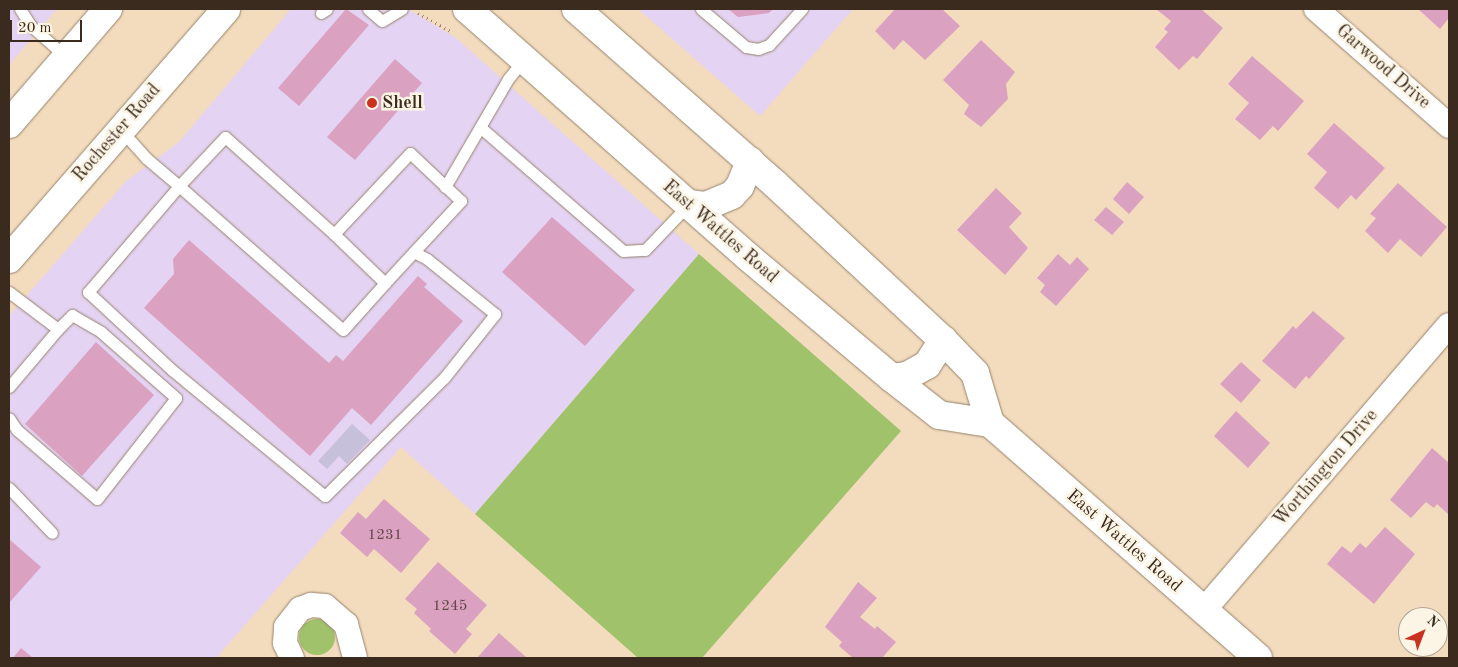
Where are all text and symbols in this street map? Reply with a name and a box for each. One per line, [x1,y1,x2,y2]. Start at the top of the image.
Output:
scale bar [12,10,85,42]
street label: Garwood Drive [1331,20,1435,114]
text: 20 m [18,21,52,36]
street label: Rochester Road [69,80,165,186]
place label: Shell [382,92,423,114]
marker: Shell [366,97,378,109]
street label: East Wattles Road [658,176,782,288]
street label: Worthington Drive [1269,405,1383,531]
street label: East Wattles Road [1062,485,1186,597]
house number: 1231 [368,527,402,545]
house number: 1245 [433,598,467,616]
north arrow [1398,607,1448,657]
text: N [1424,613,1441,631]

